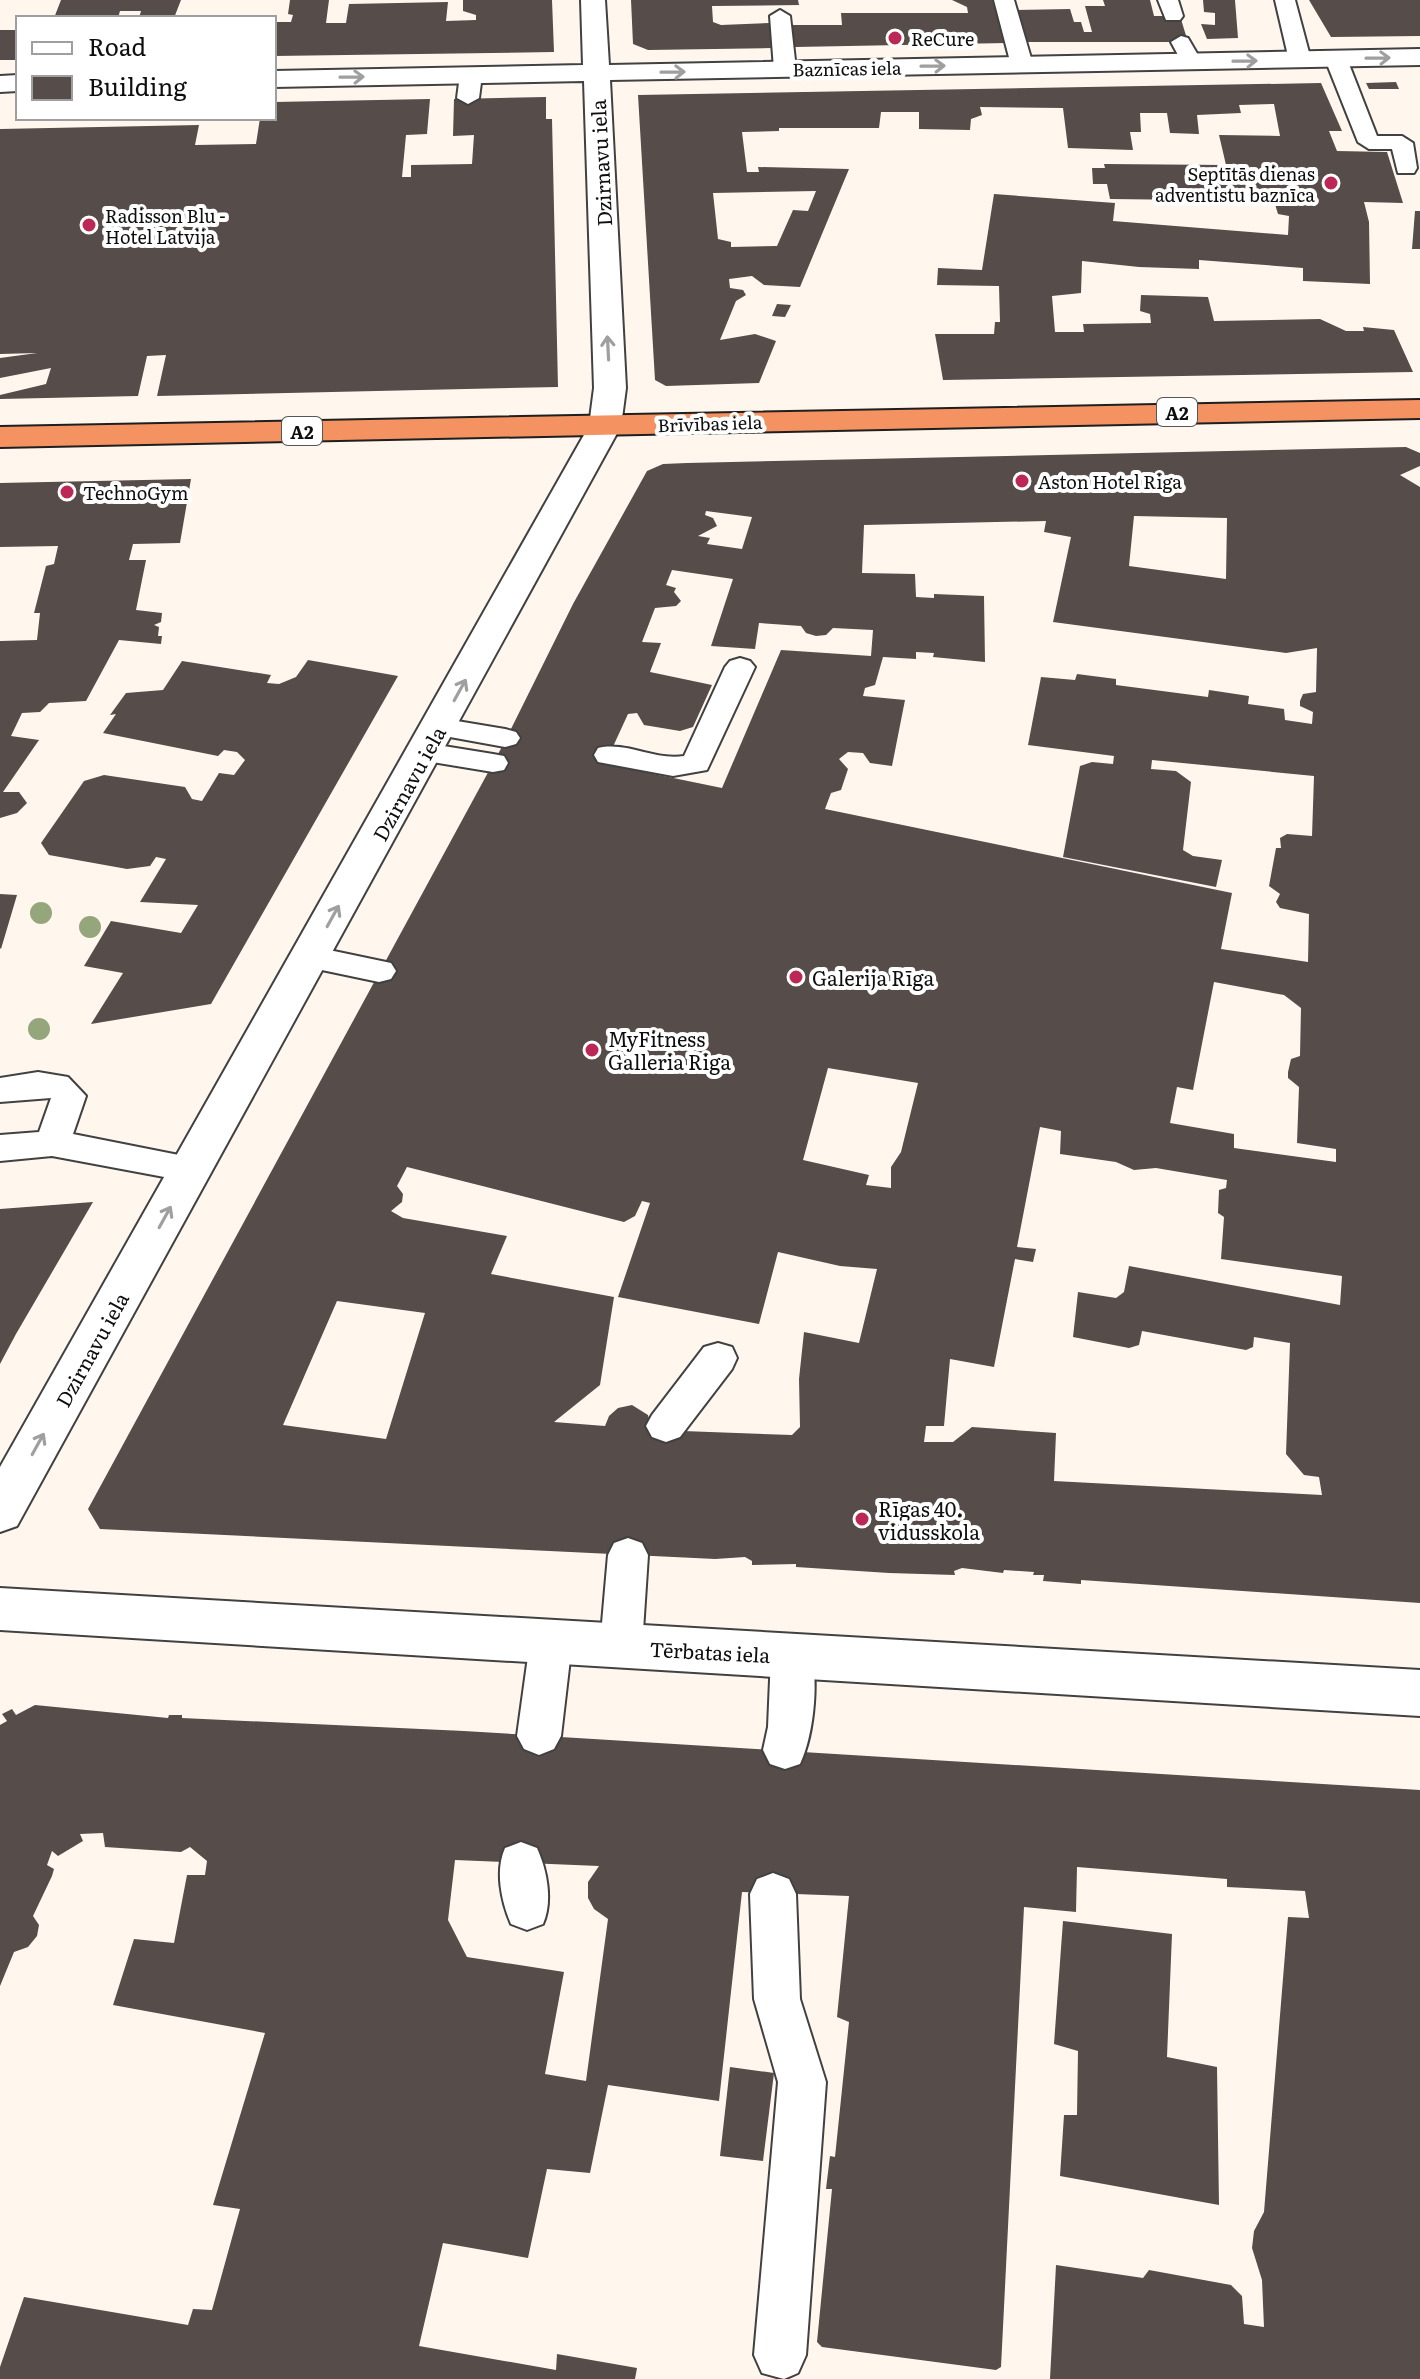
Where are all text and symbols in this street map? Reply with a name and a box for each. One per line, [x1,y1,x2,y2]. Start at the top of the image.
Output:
legend [16,16,276,120]
place label: ReCure [911,25,974,52]
text: Road [88,28,147,63]
marker: ReCure [886,29,904,47]
one-way arrow [1364,50,1391,66]
one-way arrow [1231,53,1258,68]
street label: Baznīcas iela [792,54,902,82]
one-way arrow [919,59,946,74]
one-way arrow [659,64,686,79]
text: Building [88,68,187,103]
one-way arrow [338,70,365,85]
street label: Dzirnavu iela [582,99,618,227]
place label: Septītās dienas adventistu baznīca [1155,160,1315,208]
marker: Septītās dienas adventistu baznīca [1322,174,1340,192]
place label: Radisson Blu - Hotel Latvija [105,202,226,250]
marker: Radisson Blu - Hotel Latvija [80,216,98,234]
one-way arrow [601,335,616,362]
road number: A2 [1157,398,1197,426]
street label: Brīvības iela [657,408,763,438]
road number: A2 [282,417,322,445]
place label: Aston Hotel Riga [1038,468,1182,495]
marker: Aston Hotel Riga [1013,472,1031,490]
place label: TechnoGym [83,479,188,506]
marker: TechnoGym [58,483,76,501]
one-way arrow [453,678,468,702]
street label: Dzirnavu iela [364,720,452,846]
one-way arrow [326,905,341,929]
place label: Galerija Rīga [812,962,934,992]
marker: Galerija Rīga [787,968,805,986]
place label: MyFitness Galleria Riga [608,1023,731,1076]
marker: MyFitness Galleria Riga [583,1041,601,1059]
one-way arrow [158,1205,173,1229]
street label: Dzirnavu iela [47,1286,135,1412]
one-way arrow [31,1432,46,1456]
place label: Rīgas 40. vidusskola [878,1493,980,1546]
marker: Rīgas 40. vidusskola [853,1510,871,1528]
street label: Tērbatas iela [649,1633,771,1669]

